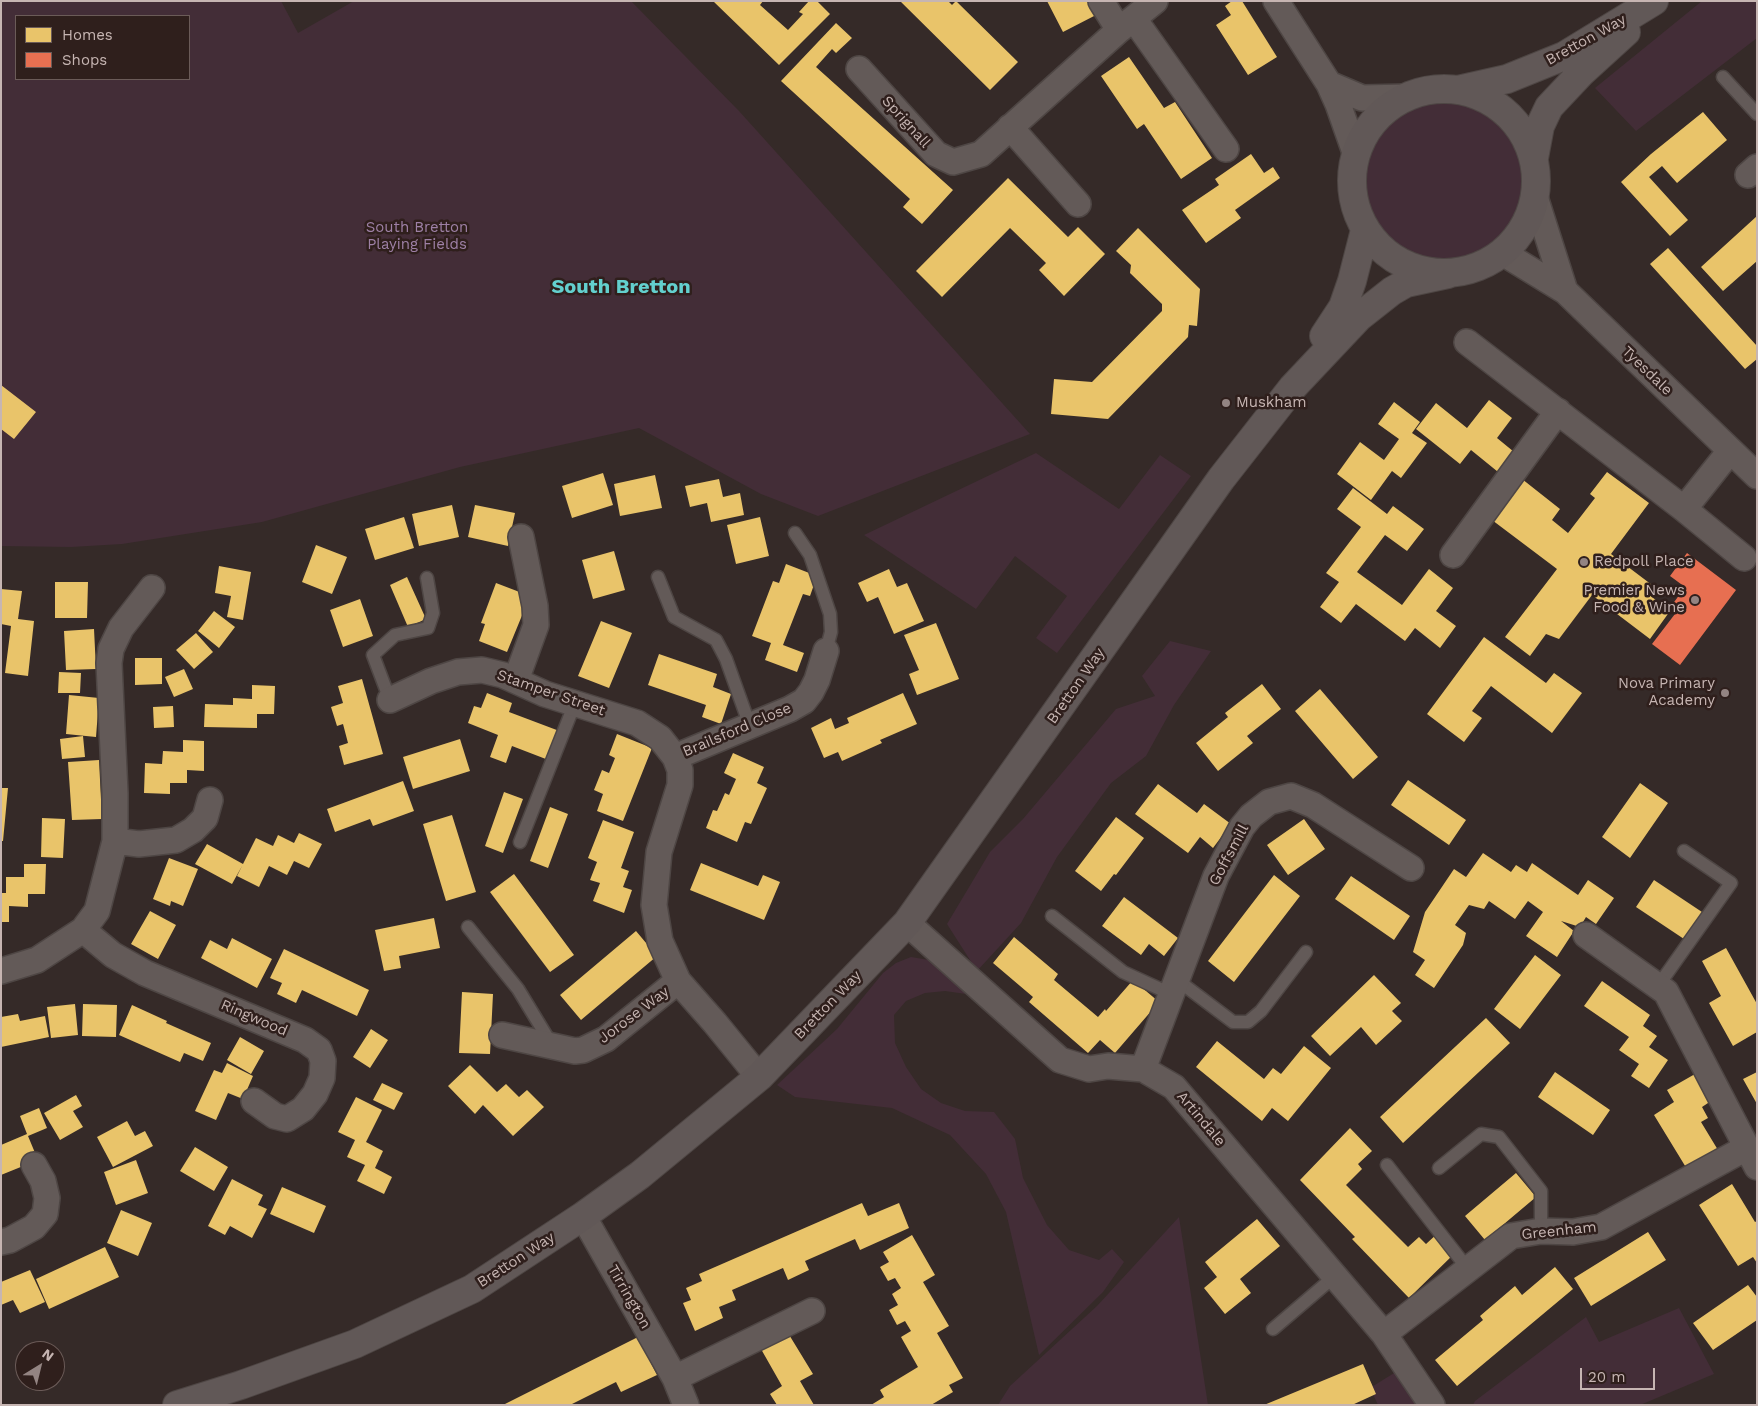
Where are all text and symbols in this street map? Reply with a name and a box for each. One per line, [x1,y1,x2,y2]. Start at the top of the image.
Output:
street label: Bretton Way [1543,11,1629,69]
legend [15,15,190,80]
text: Homes [62,26,113,44]
text: Shops [62,51,107,69]
street label: Sprignall [878,92,934,152]
park label: South Bretton Playing Fields [366,219,468,254]
district label: South Bretton [551,275,691,299]
street label: Tyesdale [1618,343,1676,399]
place label: Muskham [1236,394,1306,412]
marker: Muskham [1220,397,1232,409]
place label: Redpoll Place [1594,553,1694,571]
marker: Redpoll Place [1578,556,1590,568]
place label: Premier News Food & Wine [1583,582,1685,617]
marker: Premier News Food & Wine [1689,594,1701,606]
street label: Bretton Way [1043,644,1109,728]
street label: Stamper Street [495,666,607,720]
place label: Nova Primary Academy [1618,675,1715,710]
marker: Nova Primary Academy [1719,687,1731,699]
street label: Brailsford Close [680,699,794,761]
street label: Goffsmill [1205,821,1253,889]
street label: Bretton Way [791,967,865,1043]
street label: Jorose Way [595,983,673,1047]
street label: Ringwood [218,996,290,1040]
street label: Artindale [1173,1088,1229,1150]
street label: Greenham [1521,1218,1597,1244]
street label: Bretton Way [474,1228,558,1292]
street label: Tirrington [603,1262,655,1332]
north arrow [15,1341,65,1391]
text: N [39,1345,57,1364]
scale bar [1583,1358,1658,1390]
text: 20 m [1588,1368,1626,1386]

